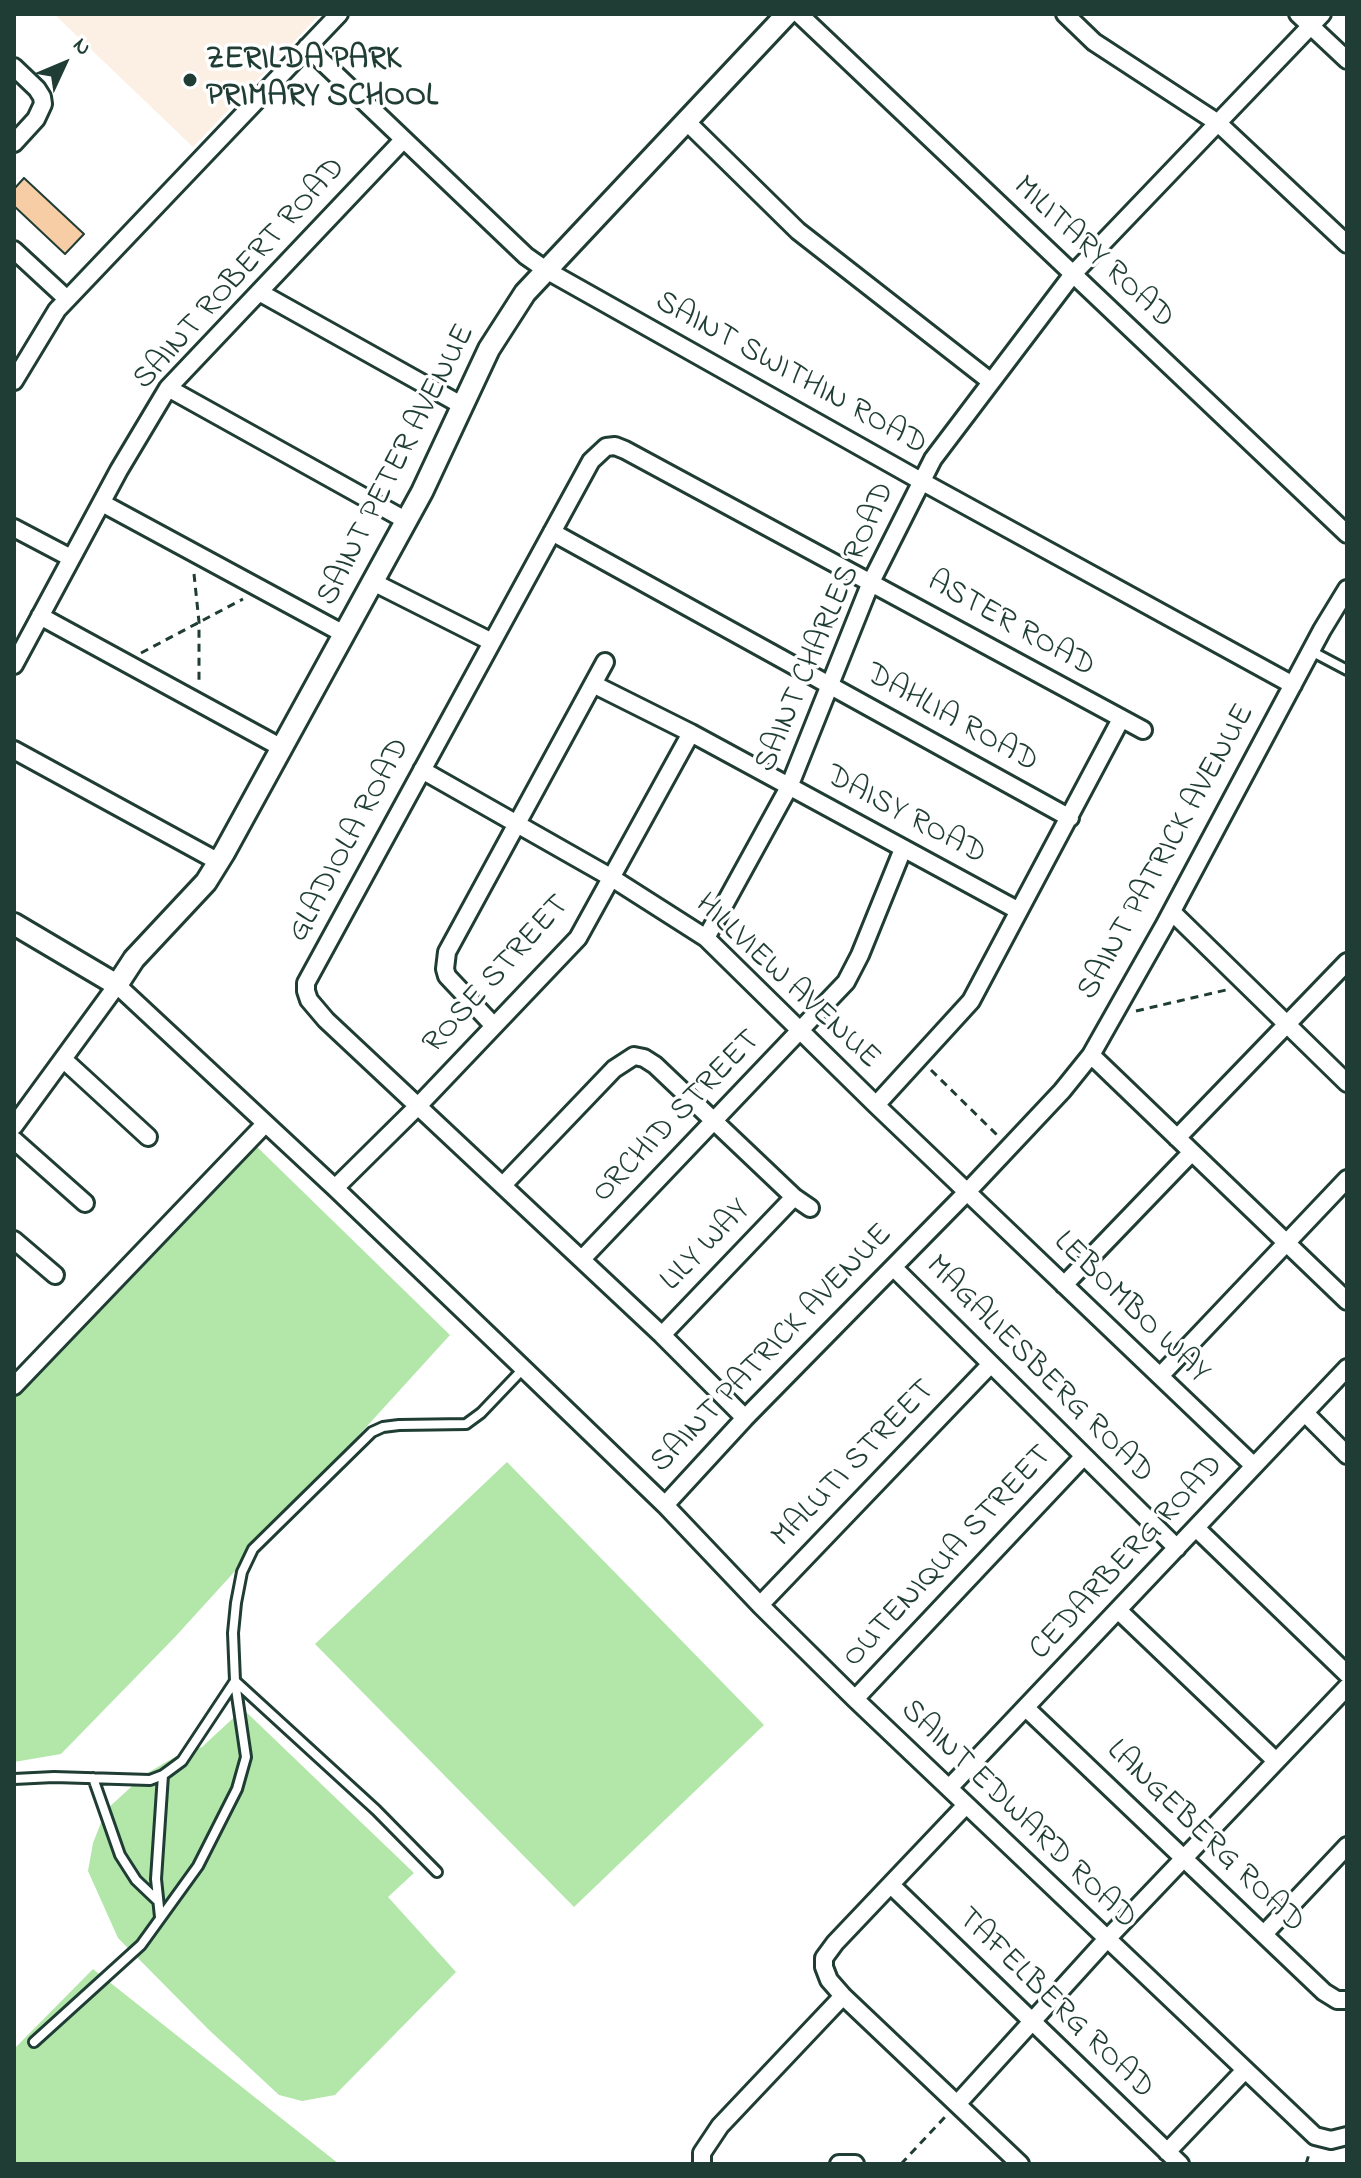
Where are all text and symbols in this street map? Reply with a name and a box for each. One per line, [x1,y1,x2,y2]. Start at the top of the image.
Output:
north arrow [24,24,104,104]
text: N [65,31,98,64]
place label: ZERILDA PARK PRIMARY SCHOOL [206,43,438,118]
marker: ZERILDA PARK PRIMARY SCHOOL [181,71,199,89]
street label: SAINT ROBERT ROAD [126,151,356,399]
street label: MILITARY ROAD [1003,169,1181,339]
street label: SAINT SWITHIN ROAD [647,284,933,466]
street label: SAINT PETER AVENUE [310,319,486,613]
street label: SAINT CHARLES ROAD [749,477,905,779]
street label: ASTER ROAD [919,564,1101,688]
street label: DAHLIA ROAD [858,657,1044,783]
street label: SAINT PATRICK AVENUE [1071,698,1265,1008]
street label: GLADIOLA ROAD [281,732,421,950]
street label: DAISY ROAD [818,759,992,875]
street label: HILLVIEW AVENUE [685,887,887,1079]
street label: ROSE STREET [417,889,579,1063]
street label: ORCHID STREET [586,1023,770,1213]
street label: LILY WAY [654,1193,760,1301]
street label: SAINT PATRICK AVENUE [644,1217,902,1483]
street label: LEBOMBO WAY [1044,1225,1216,1393]
street label: MAGALIESBERG ROAD [916,1249,1160,1493]
street label: MALUTI STREET [765,1373,945,1557]
street label: OUTENIQUA STREET [836,1439,1062,1677]
street label: CEDARBERG ROAD [1023,1448,1233,1670]
street label: SAINT EDWARD ROAD [891,1693,1143,1939]
street label: LANGEBERG ROAD [1096,1733,1312,1943]
street label: TAFELBERG ROAD [947,1901,1161,2109]

